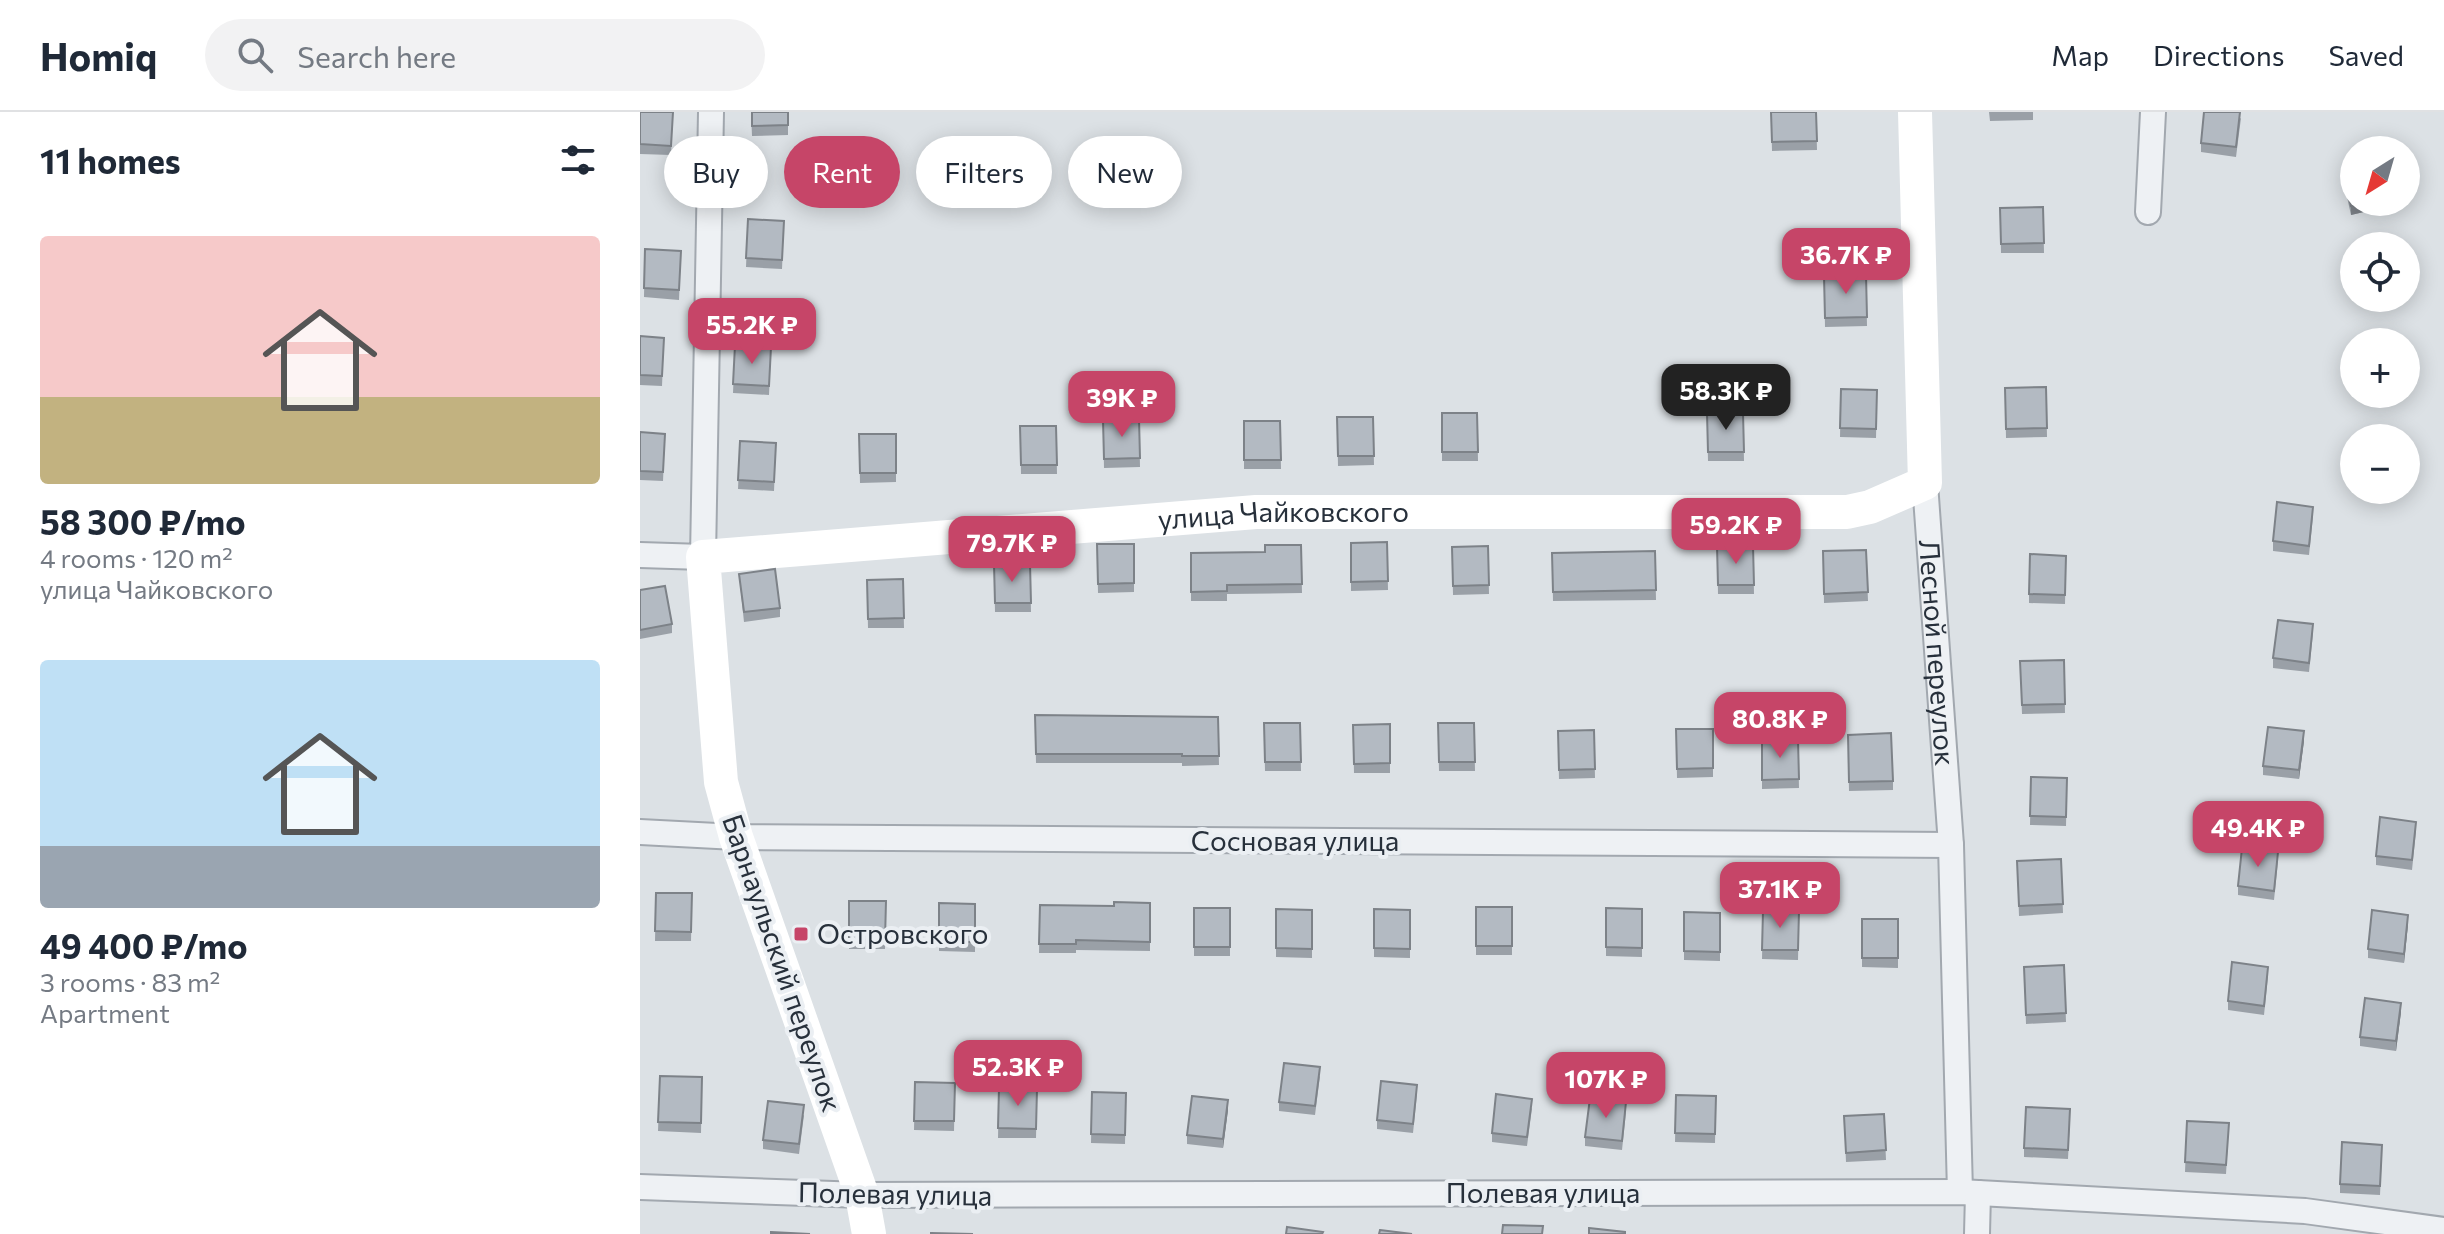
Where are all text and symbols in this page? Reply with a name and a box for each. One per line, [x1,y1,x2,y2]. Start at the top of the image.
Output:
search box [205,19,765,91]
text: Homiq [40,32,157,79]
icon: search [233,33,277,77]
text: Search here [297,37,456,74]
text: Map [2051,38,2109,72]
text: Directions [2153,38,2284,72]
text: Saved [2328,38,2404,72]
chip: Buy [664,136,768,208]
chip: Rent [784,136,900,208]
chip: Filters [916,136,1052,208]
chip: New [1068,136,1182,208]
north arrow [2340,136,2420,216]
map controls [2340,136,2420,504]
icon: filters [556,138,600,182]
text: 11 homes [40,139,181,181]
pin: 36.7K ₽ [1772,228,1920,296]
button: locate [2340,232,2420,312]
text: 36.7K ₽ [1800,238,1892,269]
icon: home [248,288,392,432]
pin: 55.2K ₽ [678,298,826,366]
text: 55.2K ₽ [706,308,798,339]
button: + [2340,328,2420,408]
pin: 58.3K ₽ [1652,364,1800,432]
pin: 39K ₽ [1066,371,1178,439]
text: 58.3K ₽ [1679,374,1773,405]
text: 39K ₽ [1086,381,1158,412]
button: − [2340,424,2420,504]
street label: улица Чайковского [1157,494,1409,536]
pin: 59.2K ₽ [1662,498,1810,566]
text: 58 300 ₽/mo [40,500,246,542]
text: 59.2K ₽ [1690,508,1782,539]
pin: 79.7K ₽ [938,516,1086,584]
text: 79.7K ₽ [967,526,1058,557]
street label: Лесной переулок [1913,538,1963,767]
text: 4 rooms · 120 m² [40,542,233,573]
text: улица Чайковского [40,573,273,604]
pin: 80.8K ₽ [1706,692,1854,760]
text: 80.8K ₽ [1732,702,1828,733]
icon: home [248,712,392,856]
pin: 49.4K ₽ [2184,801,2332,869]
street label: Барнаульский переулок [716,810,850,1116]
text: 49.4K ₽ [2211,811,2305,842]
street label: Сосновая улица [1191,823,1399,857]
pin: 37.1K ₽ [1706,862,1854,930]
text: 37.1K ₽ [1738,872,1822,903]
place label: Островского [817,916,989,950]
text: 49 400 ₽/mo [40,924,248,966]
marker: Островского [792,925,810,943]
text: 3 rooms · 83 m² [40,966,220,997]
text: Apartment [40,997,170,1028]
pin: 52.3K ₽ [944,1040,1092,1108]
text: 52.3K ₽ [972,1050,1064,1081]
pin: 107K ₽ [1541,1052,1671,1120]
text: 107K ₽ [1564,1062,1648,1093]
street label: Полевая улица [798,1174,993,1212]
street label: Полевая улица [1446,1175,1640,1209]

